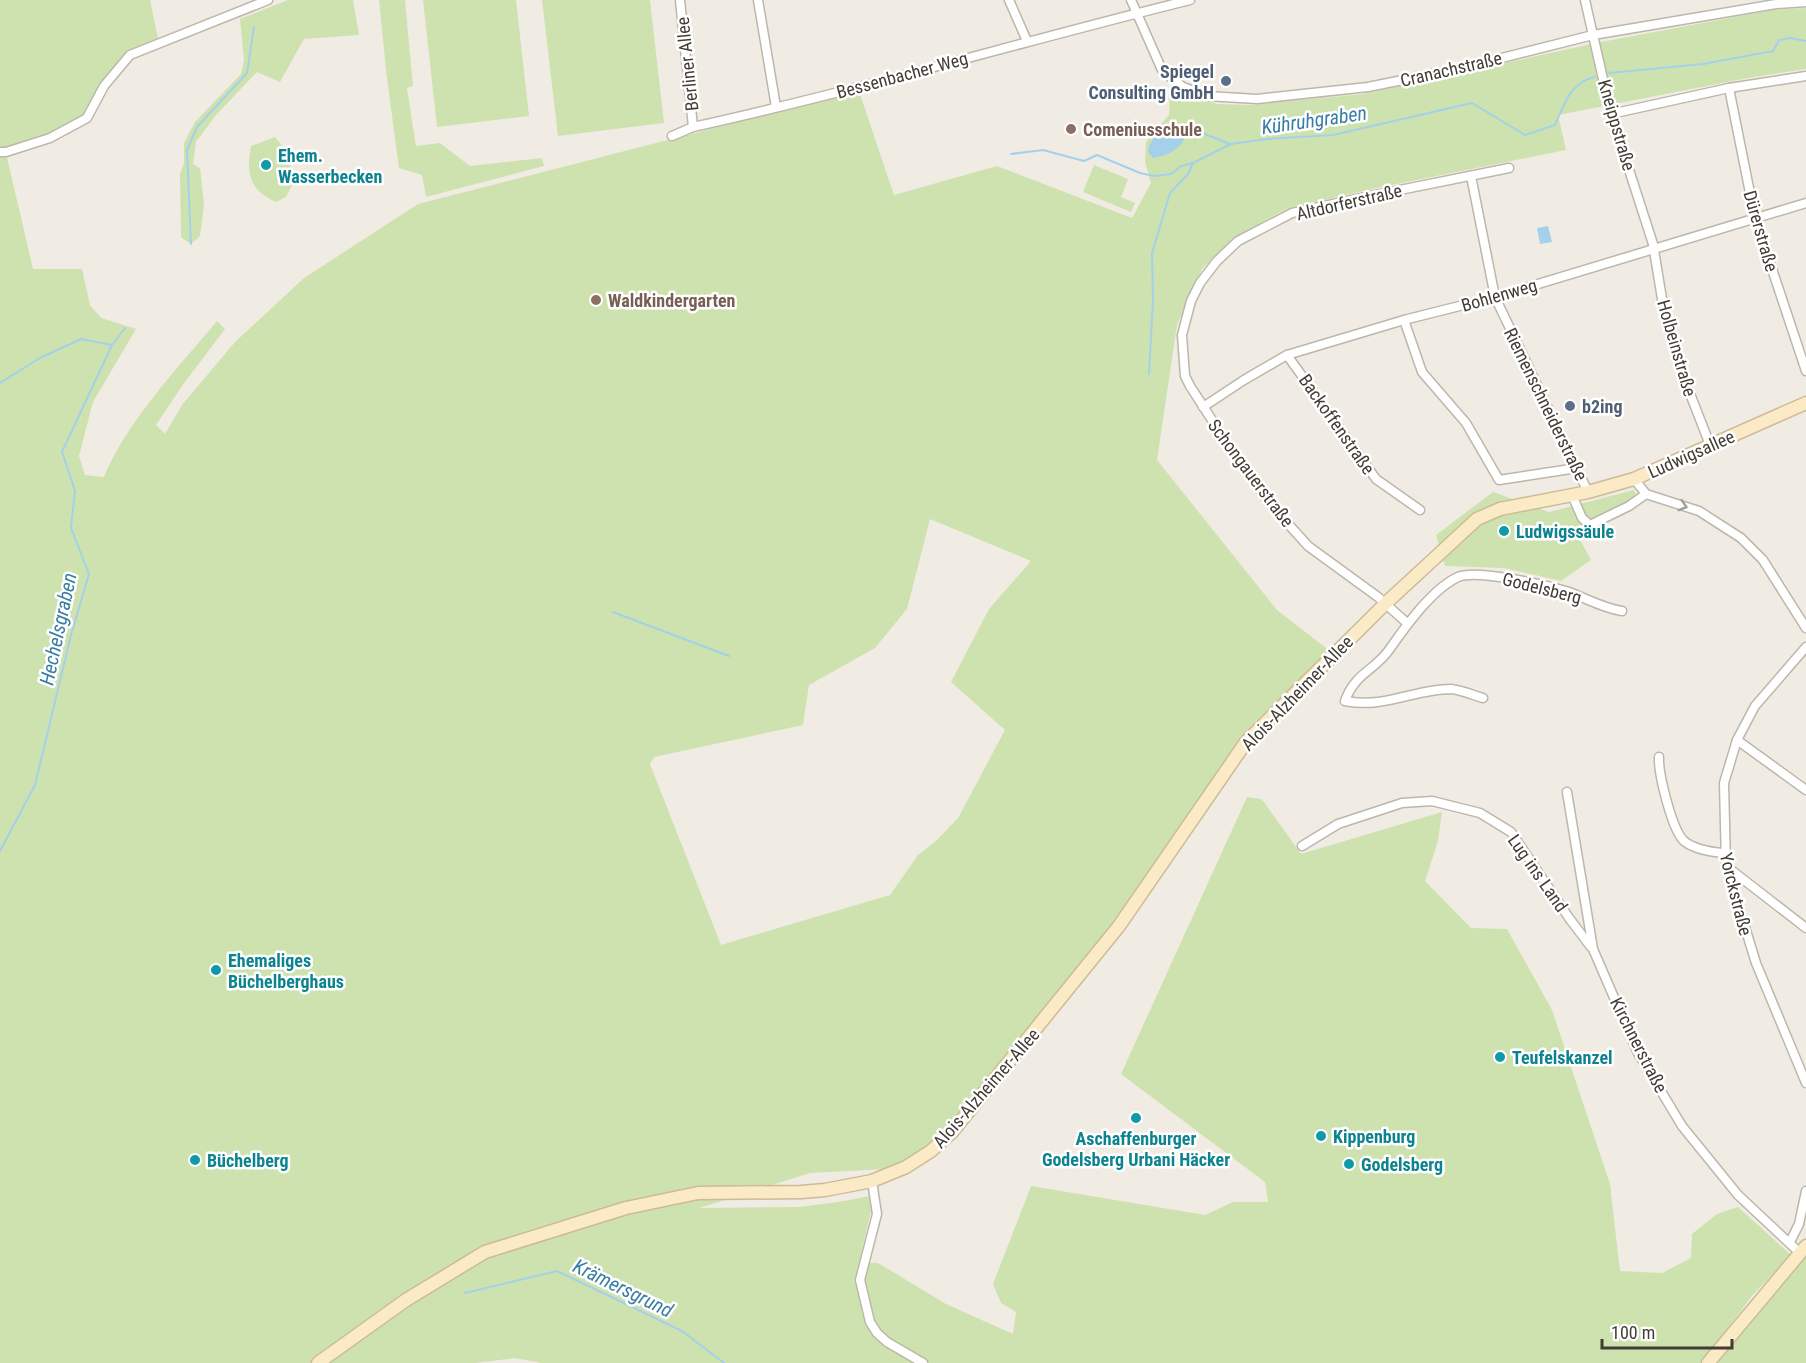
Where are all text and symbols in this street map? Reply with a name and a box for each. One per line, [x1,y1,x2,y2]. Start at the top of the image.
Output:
street label: Berliner Allee [672,16,702,112]
street label: Bessenbacher Weg [834,47,970,103]
street label: Cranachstraße [1398,47,1504,91]
place label: Spiegel Consulting GmbH [1088,61,1214,103]
marker: Spiegel Consulting GmbH [1219,74,1233,88]
street label: Kneippstraße [1594,77,1640,173]
water label: Kühruhgraben [1260,101,1368,139]
place label: Comeniusschule [1083,119,1202,140]
marker: Comeniusschule [1064,122,1078,136]
place label: Ehem. Wasserbecken [278,145,382,187]
marker: Ehem. Wasserbecken [259,158,273,172]
street label: Altdorferstraße [1294,180,1404,224]
street label: Dürerstraße [1739,188,1783,274]
street label: Bohlenweg [1459,274,1539,316]
place label: Waldkindergarten [608,290,735,311]
marker: Waldkindergarten [589,293,603,307]
street label: Holbeinstraße [1653,297,1701,399]
street label: Riemenschneiderstraße [1500,324,1592,484]
street label: Backoffenstraße [1295,370,1379,478]
place label: b2ing [1582,396,1622,417]
marker: b2ing [1563,399,1577,413]
street label: Schongauerstraße [1204,415,1298,531]
street label: Ludwigsallee [1644,426,1738,482]
one-way arrow [1677,499,1688,511]
place label: Ludwigssäule [1516,521,1614,542]
marker: Ludwigssäule [1497,524,1511,538]
street label: Godelsberg [1500,568,1584,608]
water label: Hechelsgraben [34,571,82,687]
street label: Alois-Alzheimer-Allee [1237,631,1357,755]
street label: Lug ins Land [1504,830,1572,916]
street label: Yorckstraße [1716,850,1756,938]
place label: Ehemaliges Büchelberghaus [228,950,344,992]
marker: Ehemaliges Büchelberghaus [209,963,223,977]
street label: Kirchnerstraße [1606,994,1672,1096]
street label: Alois-Alzheimer-Allee [928,1024,1044,1152]
place label: Teufelskanzel [1512,1047,1613,1068]
marker: Teufelskanzel [1493,1050,1507,1064]
marker: Aschaffenburger Godelsberg Urbani Häcker [1129,1111,1143,1125]
place label: Kippenburg [1333,1126,1415,1147]
place label: Aschaffenburger Godelsberg Urbani Häcker [1042,1128,1230,1170]
marker: Kippenburg [1314,1129,1328,1143]
place label: Büchelberg [207,1150,289,1171]
marker: Büchelberg [188,1153,202,1167]
place label: Godelsberg [1361,1154,1443,1175]
marker: Godelsberg [1342,1157,1356,1171]
water label: Krämersgrund [569,1254,677,1323]
scale bar [1602,1312,1732,1350]
text: 100 m [1611,1322,1655,1343]

